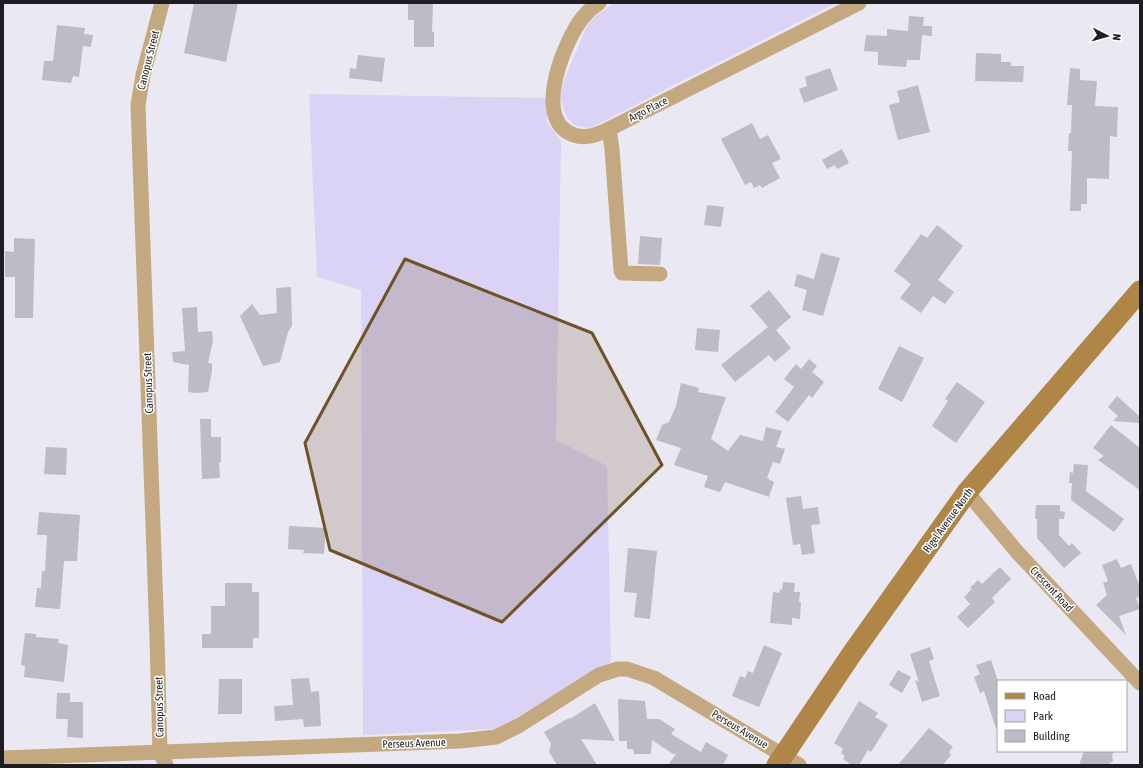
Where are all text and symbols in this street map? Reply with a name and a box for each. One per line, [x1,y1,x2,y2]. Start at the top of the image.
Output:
north arrow [1087,16,1127,56]
street label: Canopus Street [135,29,161,91]
text: N [1111,33,1123,41]
street label: Argo Place [627,94,669,124]
street label: Canopus Street [141,352,155,414]
street label: Rigel Avenue North [920,485,976,555]
street label: Crescent Road [1028,564,1076,614]
street label: Canopus Street [152,677,166,737]
legend [997,680,1127,752]
text: Road [1033,689,1056,703]
street label: Perseus Avenue [710,707,770,751]
text: Park [1033,709,1054,723]
text: Building [1033,729,1071,743]
street label: Perseus Avenue [382,736,446,750]

